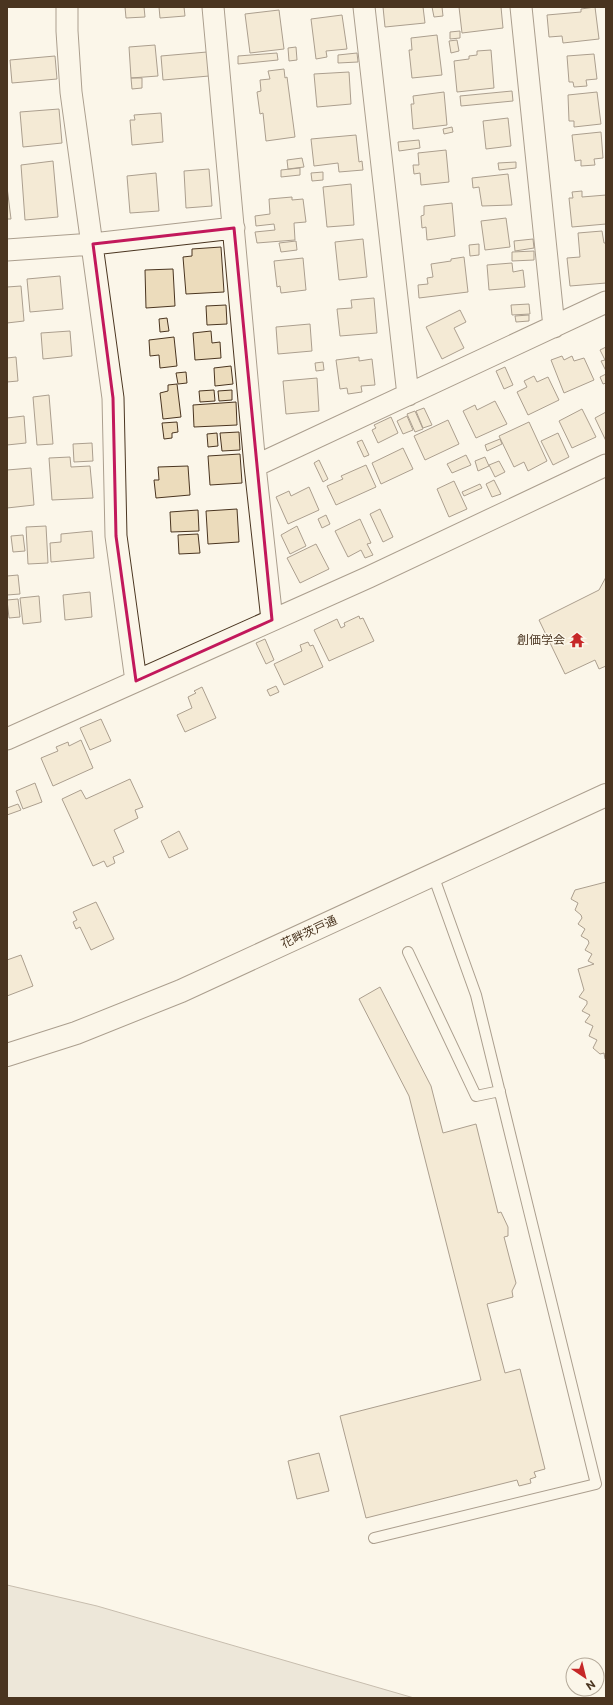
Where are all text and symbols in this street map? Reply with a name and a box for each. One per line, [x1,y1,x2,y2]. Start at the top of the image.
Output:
temple icon: 創価学会 [568,631,586,649]
place label: 創価学会 [517,632,565,646]
street label: 花畔茨戸通 [278,912,339,950]
north arrow [565,1657,605,1697]
text: N [584,1678,598,1693]

